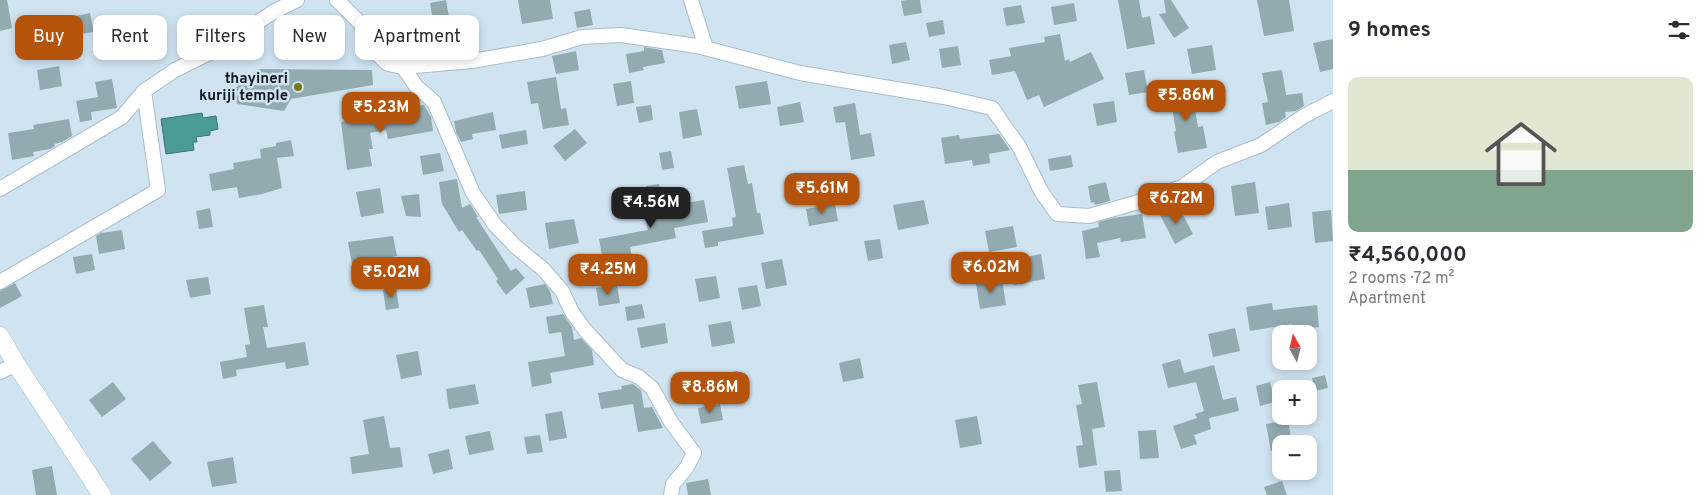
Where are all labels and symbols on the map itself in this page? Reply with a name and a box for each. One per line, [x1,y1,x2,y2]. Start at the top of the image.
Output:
place label: thayineri kuriji temple [199,70,288,106]
pin: ₹5.86M [1145,80,1227,122]
marker: thayineri kuriji temple [292,81,304,93]
pin: ₹5.23M [340,92,422,134]
pin: ₹5.61M [781,172,863,215]
pin: ₹6.72M [1135,182,1217,225]
pin: ₹4.56M [610,186,692,229]
pin: ₹6.02M [950,252,1032,294]
pin: ₹4.25M [567,254,649,296]
pin: ₹5.02M [350,256,432,299]
north arrow [1272,325,1318,370]
pin: ₹8.86M [669,372,751,414]

